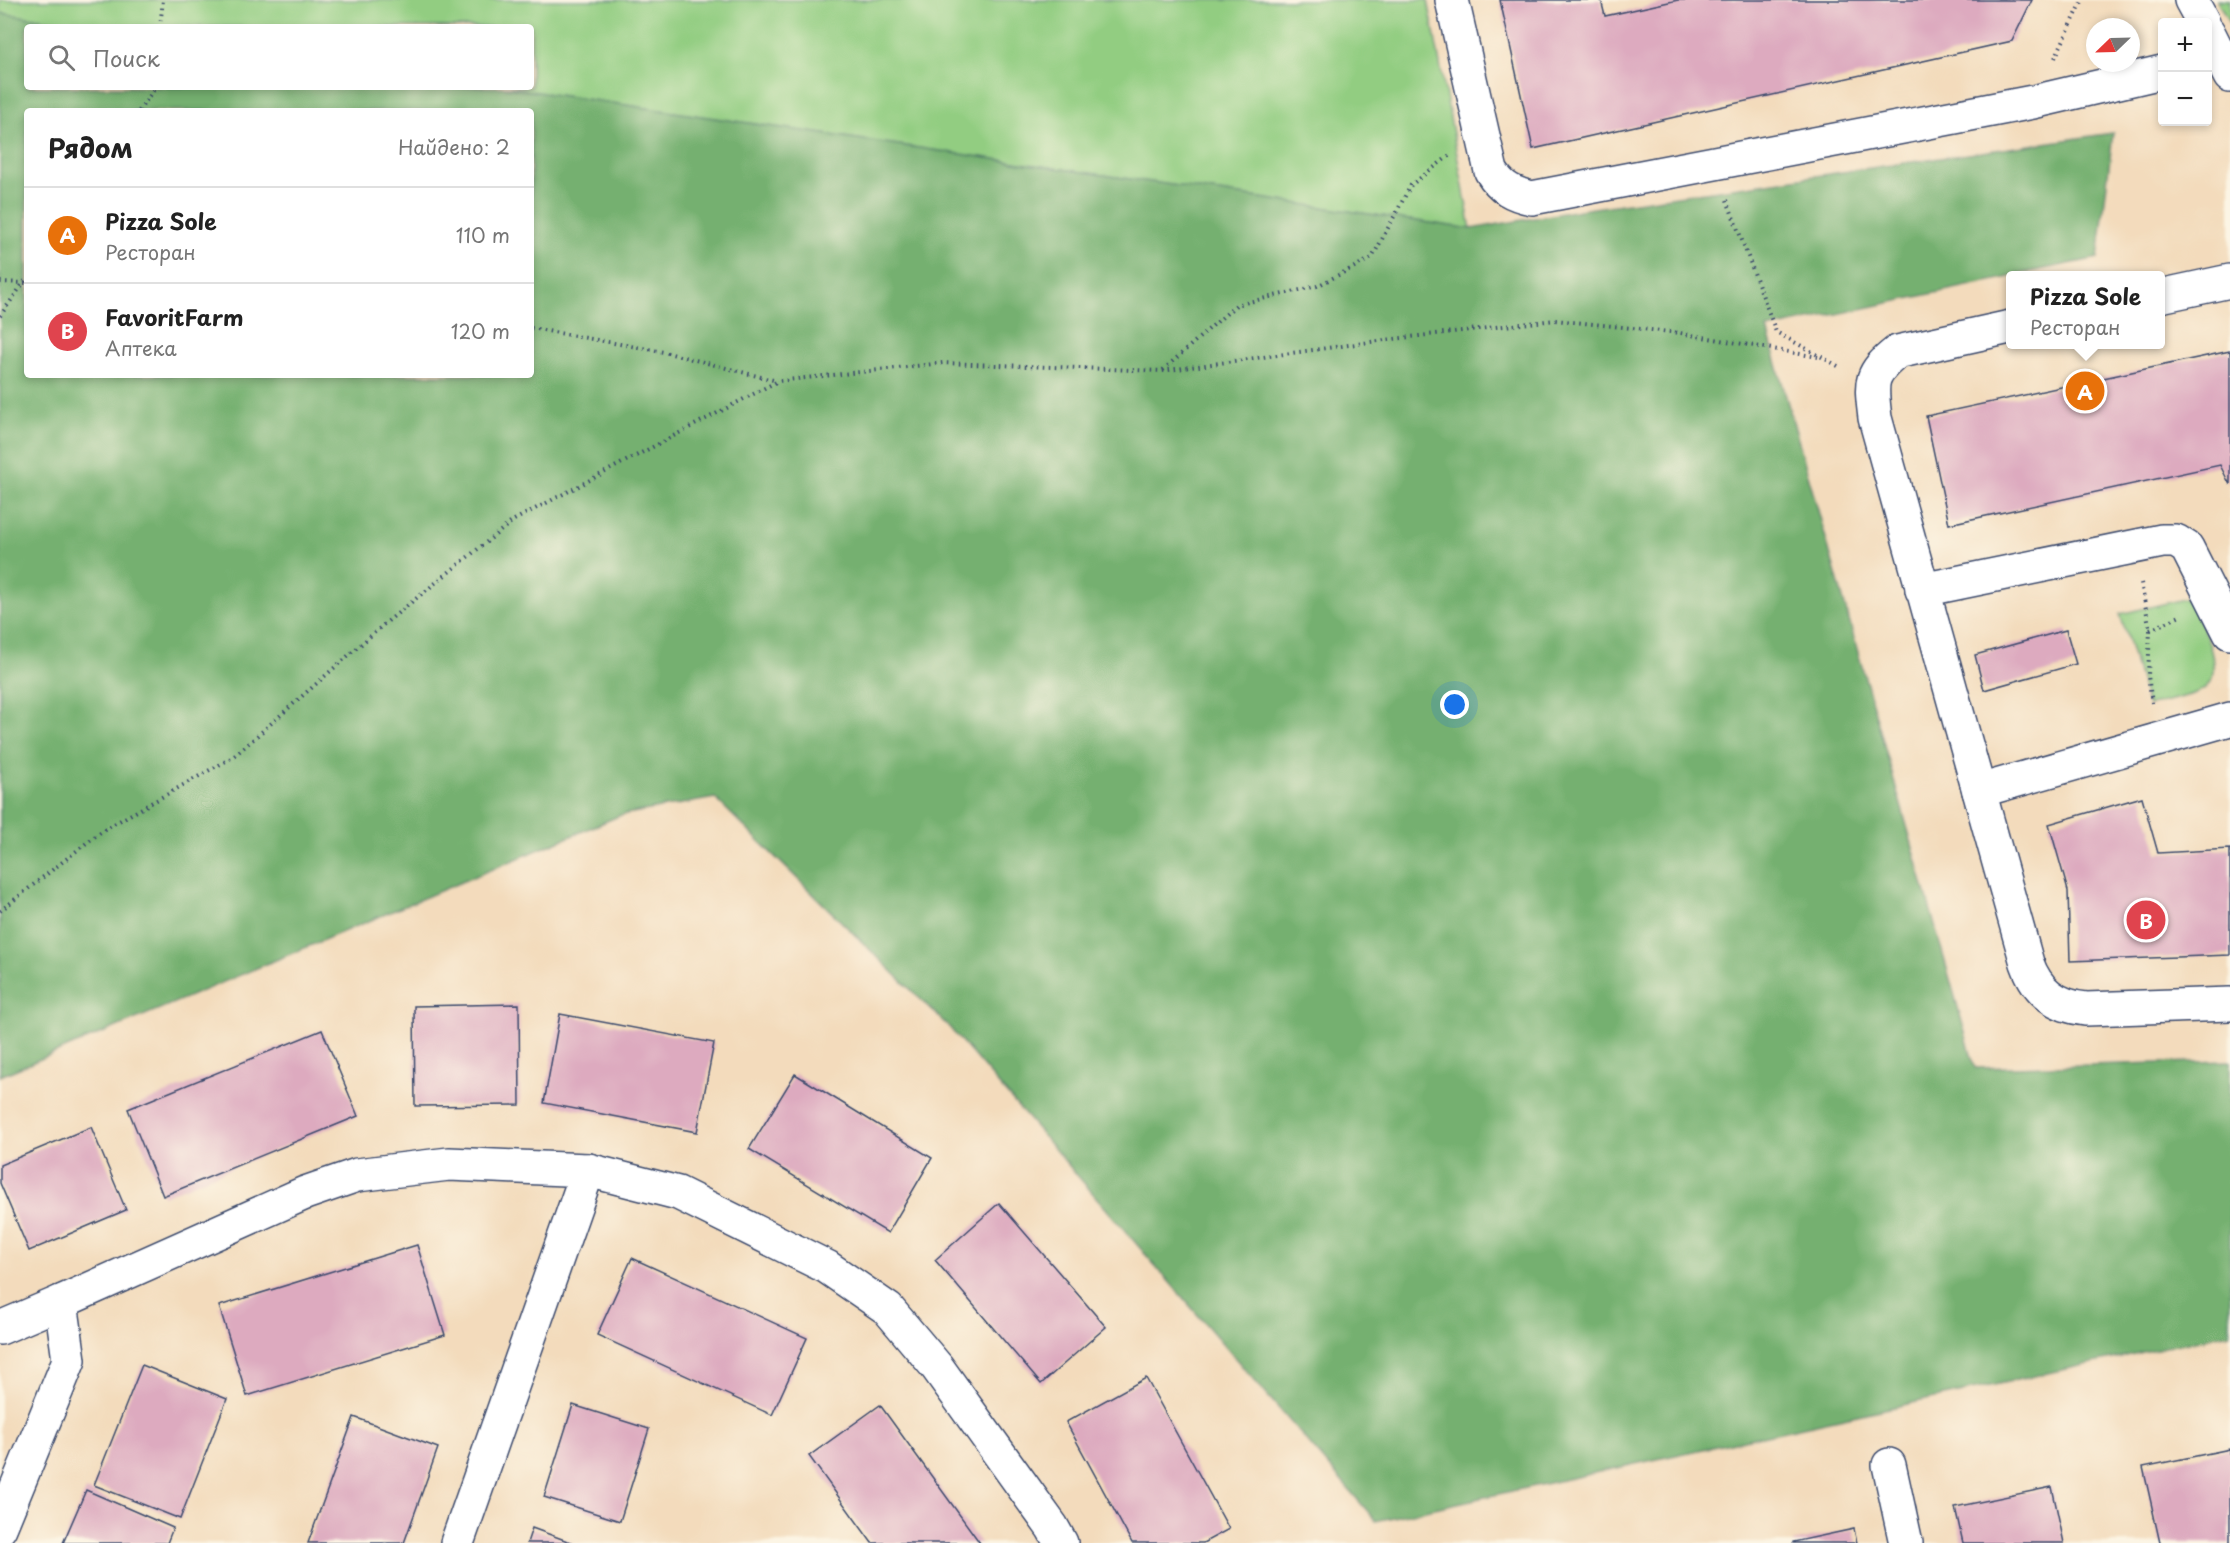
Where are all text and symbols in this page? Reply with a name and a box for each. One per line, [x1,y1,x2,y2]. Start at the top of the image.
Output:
north arrow [2086,18,2140,72]
map controls [2158,18,2212,126]
button: + [2158,18,2212,72]
search box [24,24,534,90]
icon: search [45,41,78,74]
text: Поиск [93,41,160,74]
button: − [2158,72,2212,126]
text: Рядом [48,128,133,167]
text: Найдено: 2 [398,132,510,162]
text: Pizza Sole [105,204,217,237]
text: A [60,220,75,250]
text: 110 m [456,220,510,250]
text: Ресторан [105,237,196,267]
popup [2006,271,2165,349]
text: Pizza Sole [2030,279,2141,312]
text: FavoritFarm [105,300,244,333]
text: Ресторан [2030,312,2120,342]
text: B [61,316,74,346]
text: 120 m [451,316,510,346]
text: Аптека [105,333,177,363]
pin: A [2066,368,2104,414]
your location [1440,690,1469,719]
pin: B [2126,898,2166,942]

